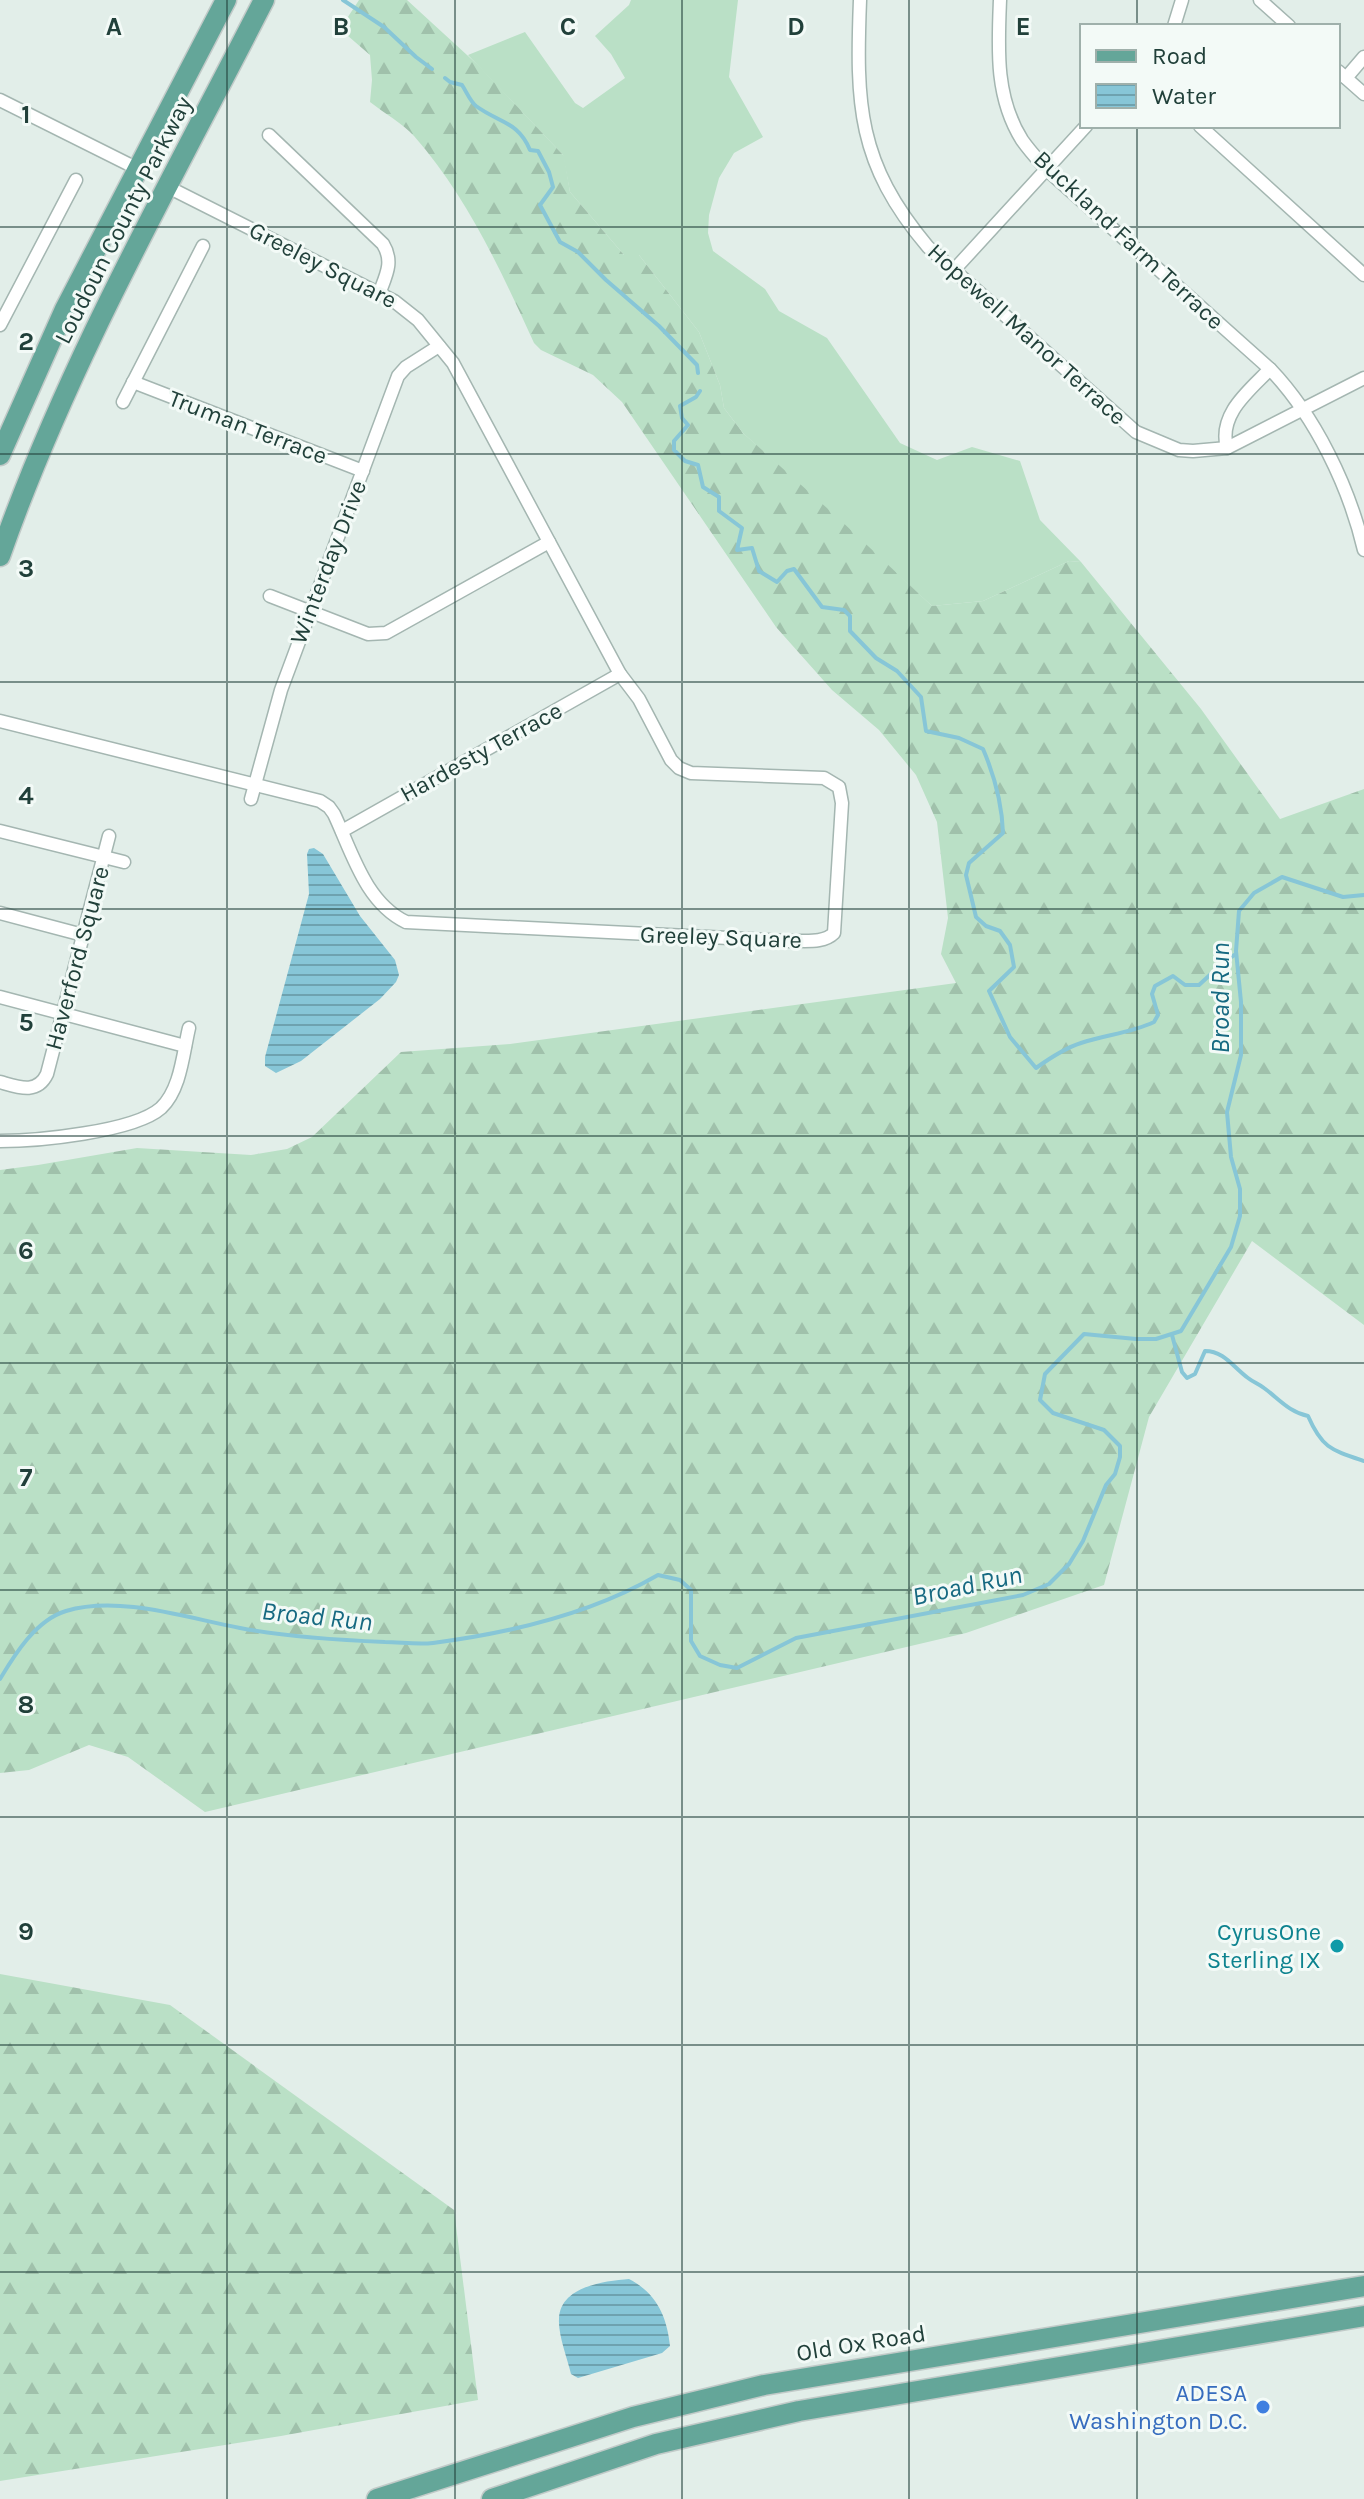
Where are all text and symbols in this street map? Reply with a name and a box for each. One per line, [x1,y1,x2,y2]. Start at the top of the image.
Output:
text: A [106,11,122,42]
text: B [333,11,349,42]
text: C [560,11,576,42]
text: D [787,11,805,42]
text: E [1015,11,1031,42]
legend [1080,24,1340,128]
text: Road [1152,42,1207,70]
text: Water [1152,82,1216,110]
street label: Loudoun County Parkway [48,92,198,348]
text: 1 [21,99,31,130]
street label: Buckland Farm Terrace [1028,145,1230,335]
street label: Greeley Square [244,216,402,314]
street label: Hopewell Manor Terrace [922,237,1132,431]
text: 2 [18,326,34,357]
street label: Truman Terrace [165,384,331,470]
street label: Winterday Drive [284,476,372,648]
text: 3 [18,553,34,584]
street label: Hardesty Terrace [395,696,567,808]
text: 4 [18,780,34,811]
street label: Haverford Square [39,863,115,1053]
street label: Greeley Square [640,920,802,954]
water label: Broad Run [1205,942,1236,1054]
text: 5 [18,1007,34,1038]
text: 6 [18,1235,34,1266]
text: 7 [20,1462,33,1493]
water label: Broad Run [909,1559,1025,1612]
water label: Broad Run [260,1595,374,1638]
text: 8 [18,1689,34,1720]
text: 9 [18,1916,34,1947]
place label: CyrusOne Sterling IX [1207,1918,1321,1974]
marker: CyrusOne Sterling IX [1328,1937,1346,1955]
street label: Old Ox Road [794,2319,928,2367]
place label: ADESA Washington D.C. [1069,2379,1247,2435]
marker: ADESA Washington D.C. [1254,2398,1272,2416]

